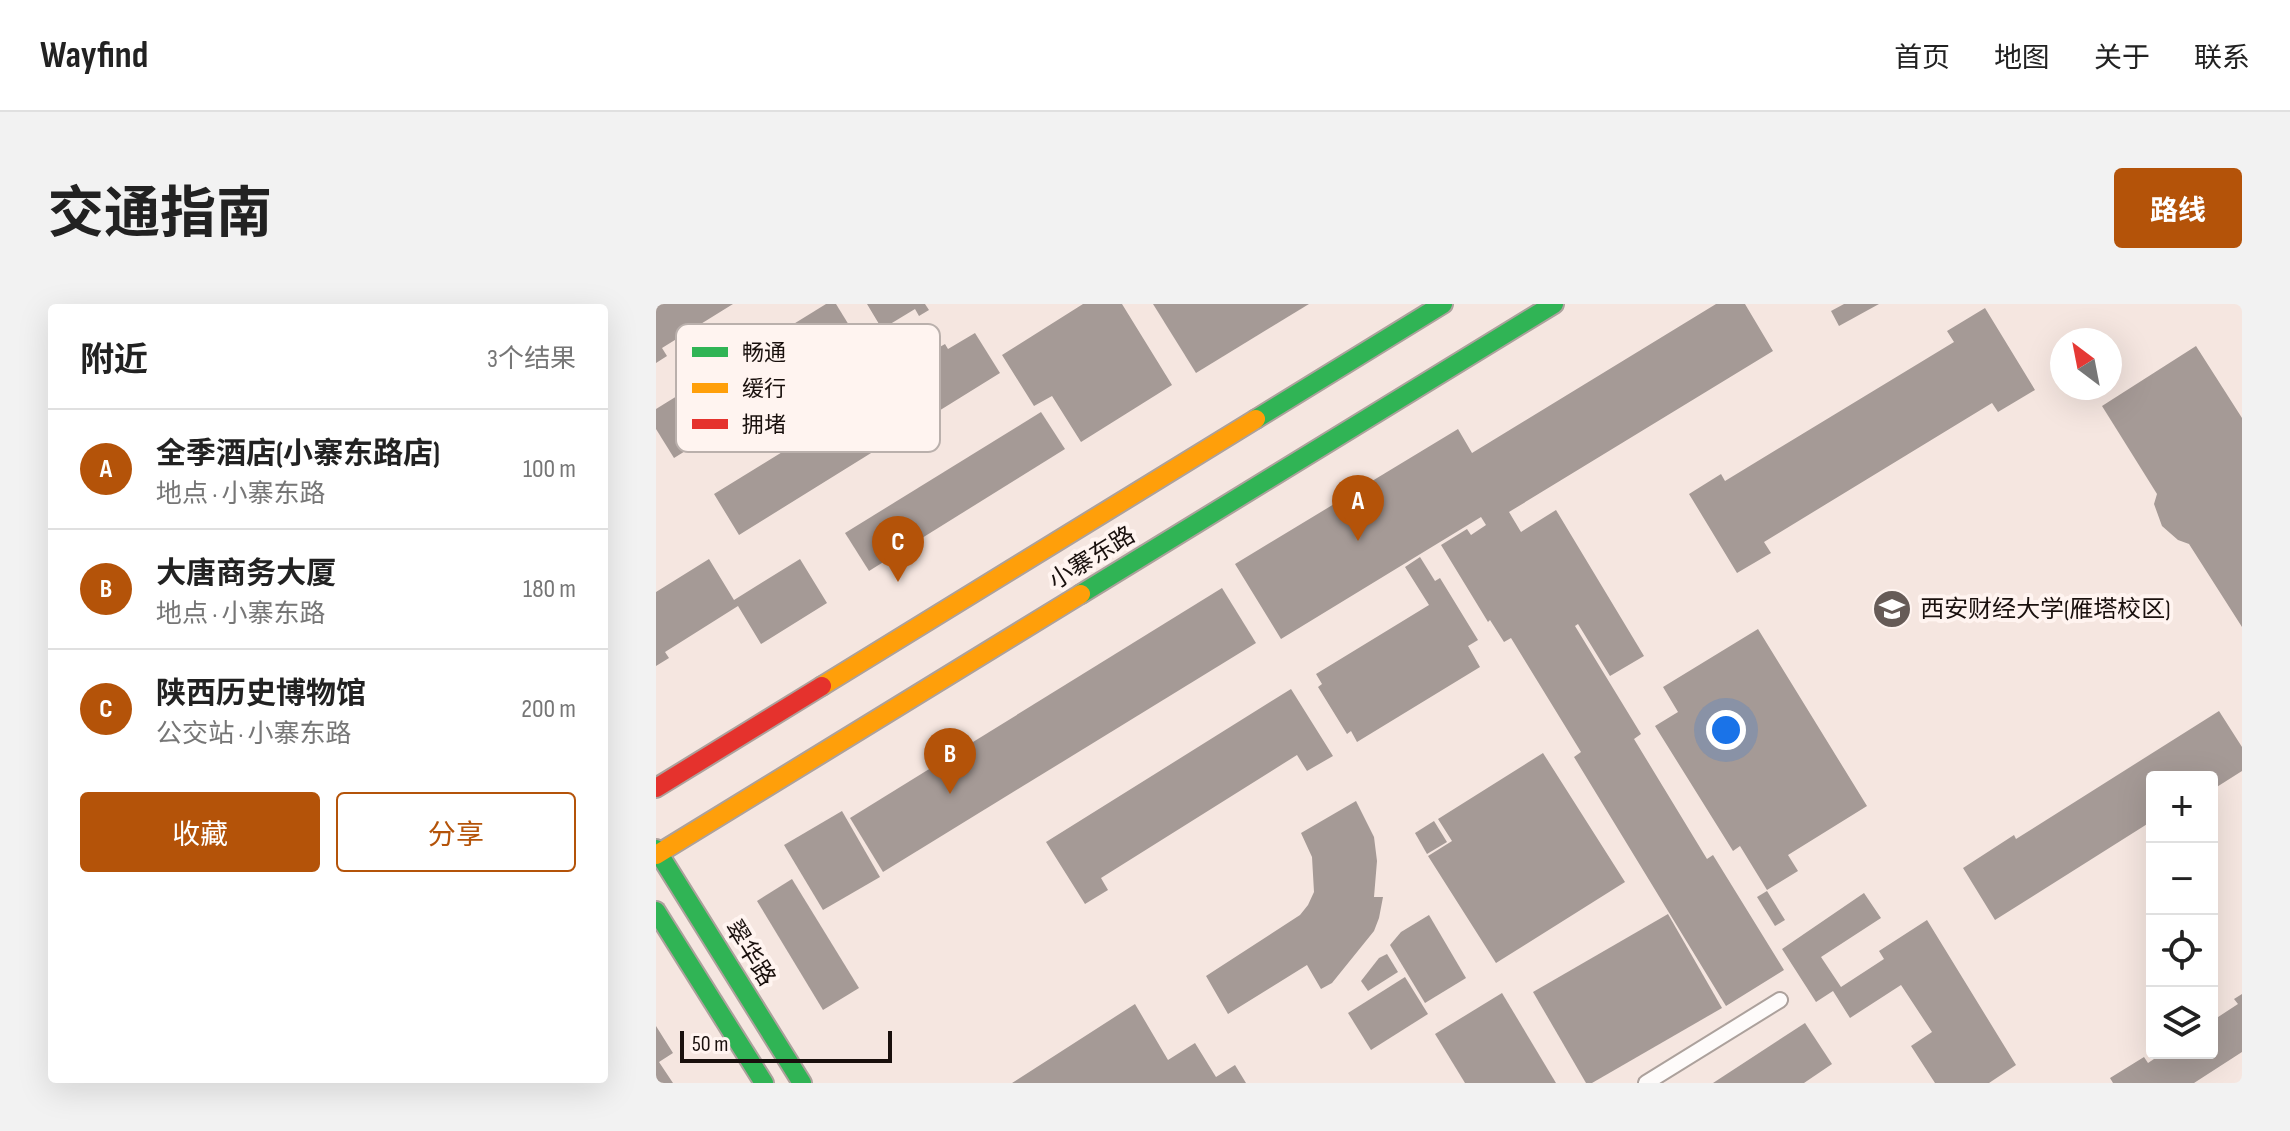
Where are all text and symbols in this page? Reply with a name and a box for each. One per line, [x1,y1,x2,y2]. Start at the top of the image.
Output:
text: Wayfind [40,33,148,78]
text: 首页 [1894,42,1950,75]
text: 地图 [1994,42,2050,75]
text: 关于 [2094,42,2150,75]
text: 联系 [2194,42,2250,75]
button: 路线 [2114,168,2242,248]
text: 交通指南 [48,182,272,249]
legend [676,324,940,452]
north arrow [2050,328,2122,400]
text: 附近 [80,340,148,381]
text: 畅通 [742,340,786,367]
text: 3个结果 [487,344,576,375]
text: 缓行 [742,376,786,403]
text: 拥堵 [742,412,786,439]
text: 全季酒店(小寨东路店) [156,436,440,472]
text: A [100,454,112,485]
text: 100 m [523,454,576,485]
pin: A [1332,475,1384,541]
text: 地点 · 小寨东路 [156,479,325,510]
pin: C [872,516,924,582]
street label: 小寨东路 [1044,520,1140,596]
text: 大唐商务大厦 [156,556,336,592]
text: B [100,574,112,605]
text: 180 m [523,574,576,605]
school or university icon: 西安财经大学(雁塔校区) [1871,588,1913,630]
place label: 西安财经大学(雁塔校区) [1920,595,2170,624]
text: 地点 · 小寨东路 [156,599,325,630]
text: 陕西历史博物馆 [156,676,366,712]
text: C [99,694,113,725]
text: 200 m [521,694,576,725]
your location [1706,710,1746,750]
text: 公交站 · 小寨东路 [156,719,351,750]
pin: B [924,728,976,794]
map controls [2146,771,2218,1059]
button: + [2146,771,2218,843]
button: 收藏 [80,792,320,872]
button: 分享 [336,792,576,872]
button: − [2146,843,2218,915]
street label: 翠华路 [719,915,781,991]
button: locate [2146,915,2218,987]
button: layers [2146,987,2218,1059]
scale bar [680,1027,892,1063]
text: 50 m [692,1031,728,1058]

